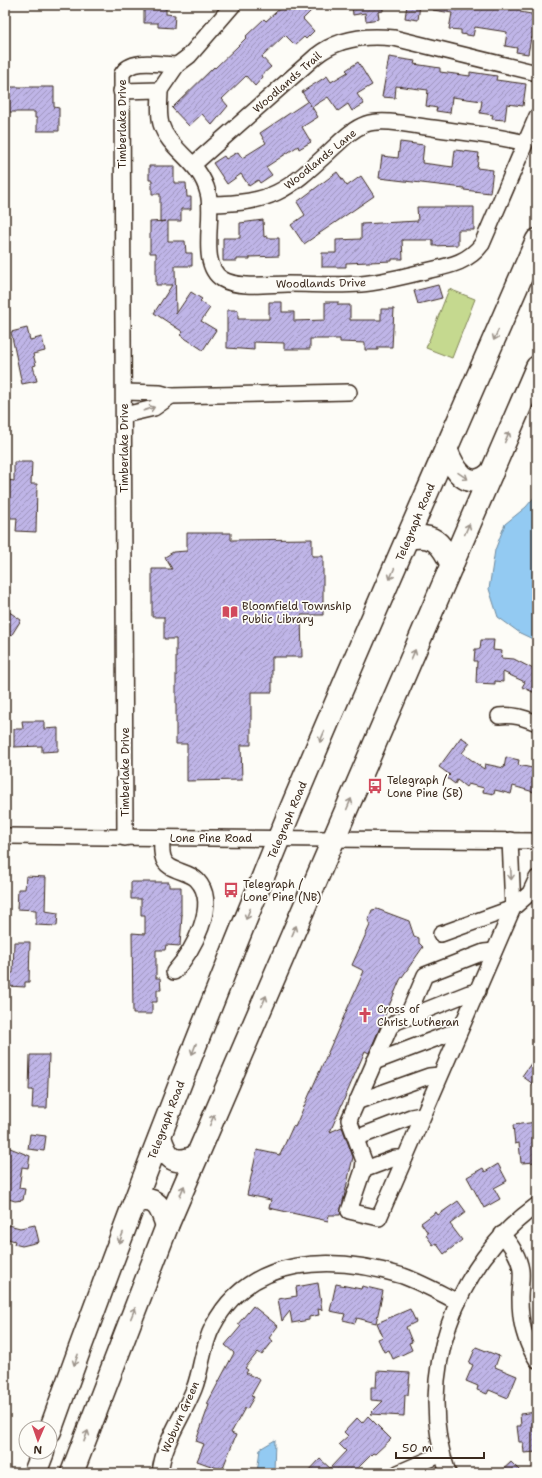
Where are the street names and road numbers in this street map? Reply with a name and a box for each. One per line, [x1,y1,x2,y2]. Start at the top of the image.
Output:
street label: Woodlands Trail [250,48,326,117]
street label: Timberlake Drive [115,79,130,169]
street label: Woodlands Lane [281,126,360,193]
street label: Woodlands Drive [276,275,366,292]
street label: Timberlake Drive [117,403,132,493]
street label: Telegraph Road [392,481,439,563]
street label: Timberlake Drive [118,727,133,817]
street label: Telegraph Road [264,779,311,861]
street label: Lone Pine Road [170,831,252,846]
street label: Telegraph Road [145,1079,188,1162]
street label: Woburn Green [158,1379,203,1455]

